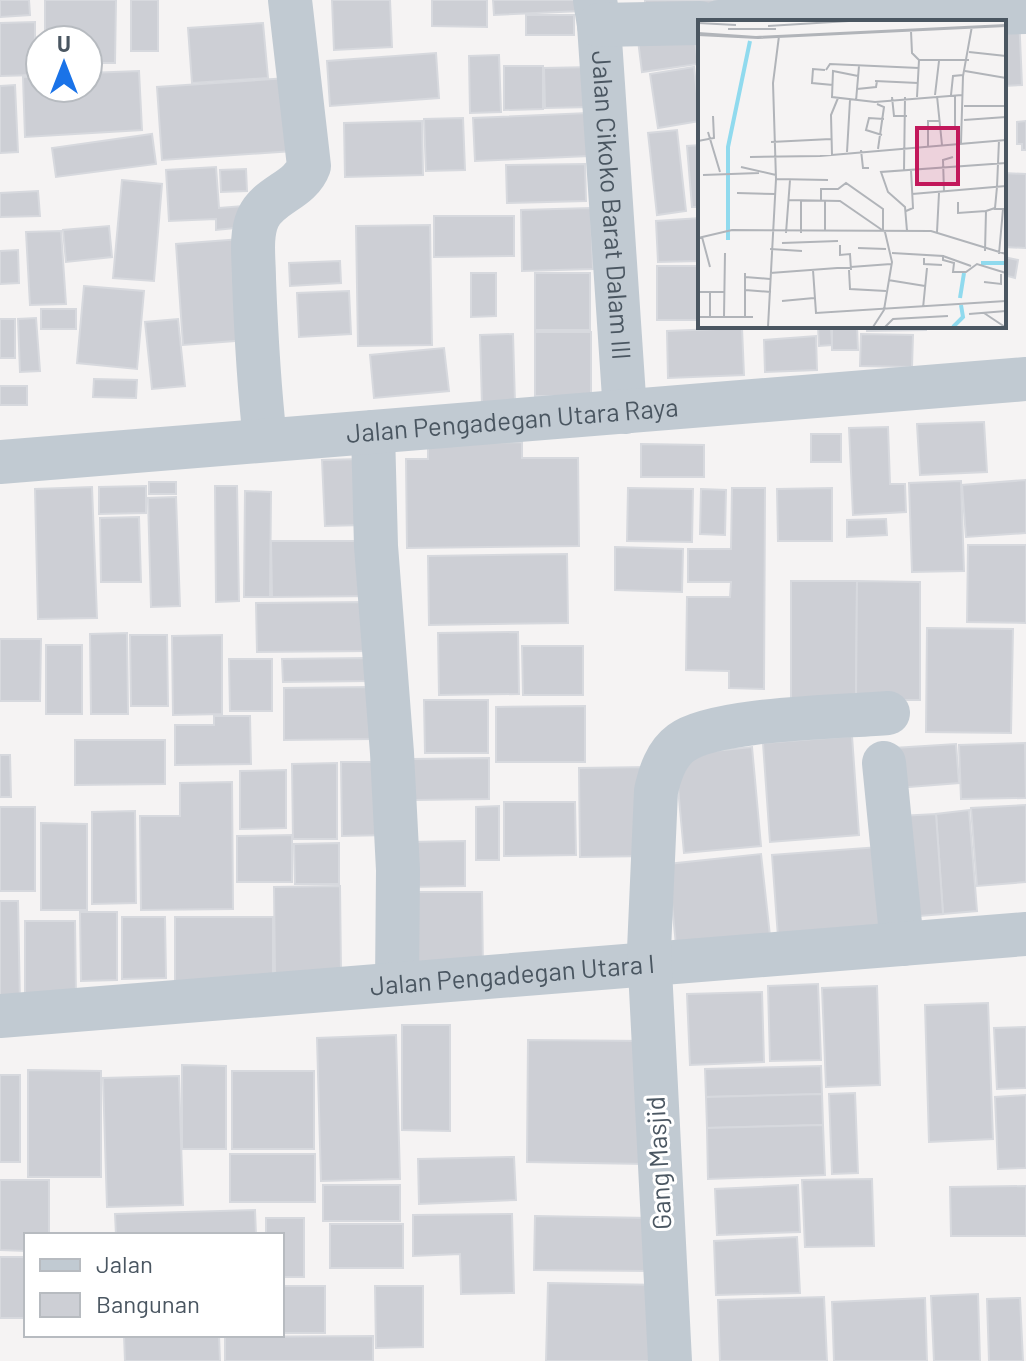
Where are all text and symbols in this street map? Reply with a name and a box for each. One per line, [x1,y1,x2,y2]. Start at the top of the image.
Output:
inset map [698,20,1006,328]
north arrow [24,24,104,104]
text: U [57,30,71,56]
street label: Jalan Cikoko Barat Dalam III [587,49,638,361]
street label: Jalan Pengadegan Utara Raya [345,390,679,448]
street label: Jalan Pengadegan Utara I [369,947,656,1000]
street label: Gang Masjid [639,1095,676,1231]
legend [24,1233,284,1337]
text: Jalan [96,1249,153,1278]
text: Bangunan [96,1289,200,1318]

